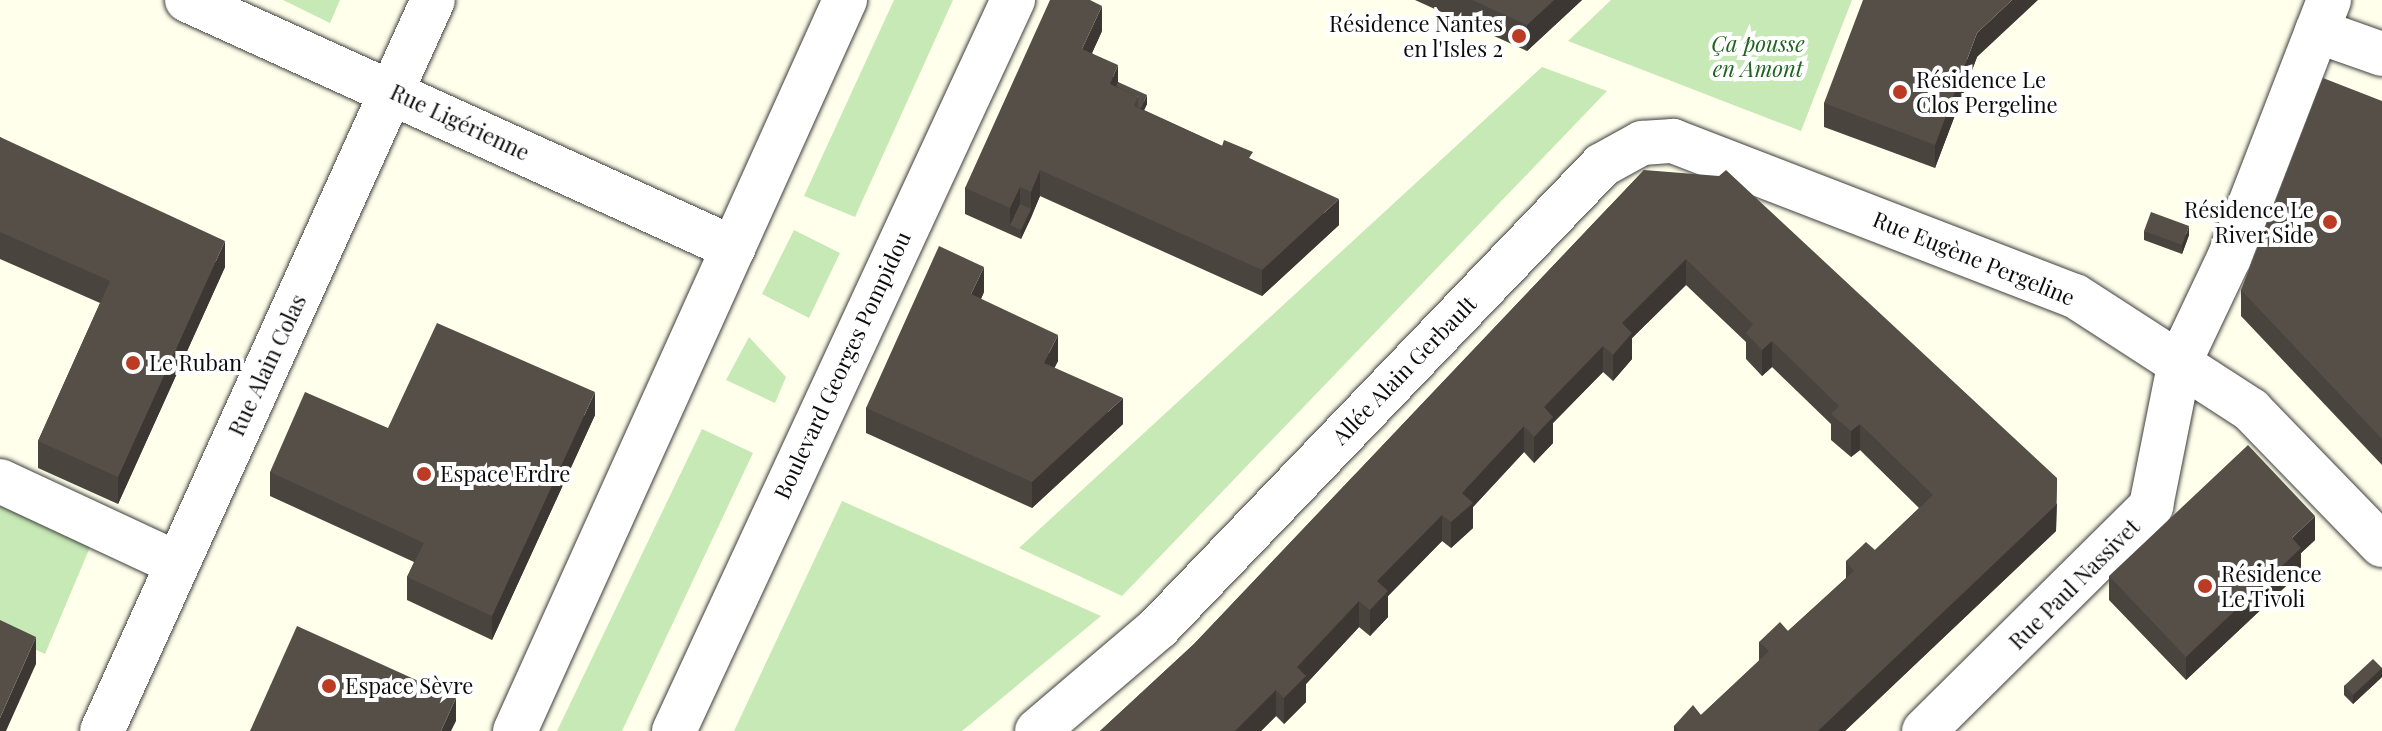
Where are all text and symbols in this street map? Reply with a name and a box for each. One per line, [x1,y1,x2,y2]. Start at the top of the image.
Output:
place label: Résidence Nantes en l'Isles 2 [1329,10,1503,62]
marker: Résidence Nantes en l'Isles 2 [1510,27,1528,45]
park label: Ça pousse en Amont [1711,30,1805,82]
place label: Résidence Le Clos Pergeline [1916,66,2058,118]
street label: Rue Ligérienne [386,78,534,166]
marker: Résidence Le Clos Pergeline [1891,83,1909,101]
place label: Résidence Le River Side [2184,196,2314,248]
street label: Rue Eugène Pergeline [1869,205,2079,311]
marker: Résidence Le River Side [2321,213,2339,231]
street label: Boulevard Georges Pompidou [768,227,916,503]
street label: Rue Alain Colas [223,290,311,440]
street label: Allée Alain Gerbault [1326,290,1482,450]
place label: Le Ruban [149,350,242,376]
marker: Le Ruban [124,354,142,372]
place label: Espace Erdre [440,461,570,487]
marker: Espace Erdre [415,465,433,483]
street label: Rue Paul Nassivet [2003,513,2145,655]
place label: Résidence Le Tivoli [2221,560,2322,612]
marker: Résidence Le Tivoli [2196,577,2214,595]
place label: Espace Sèvre [345,673,473,699]
marker: Espace Sèvre [320,677,338,695]

